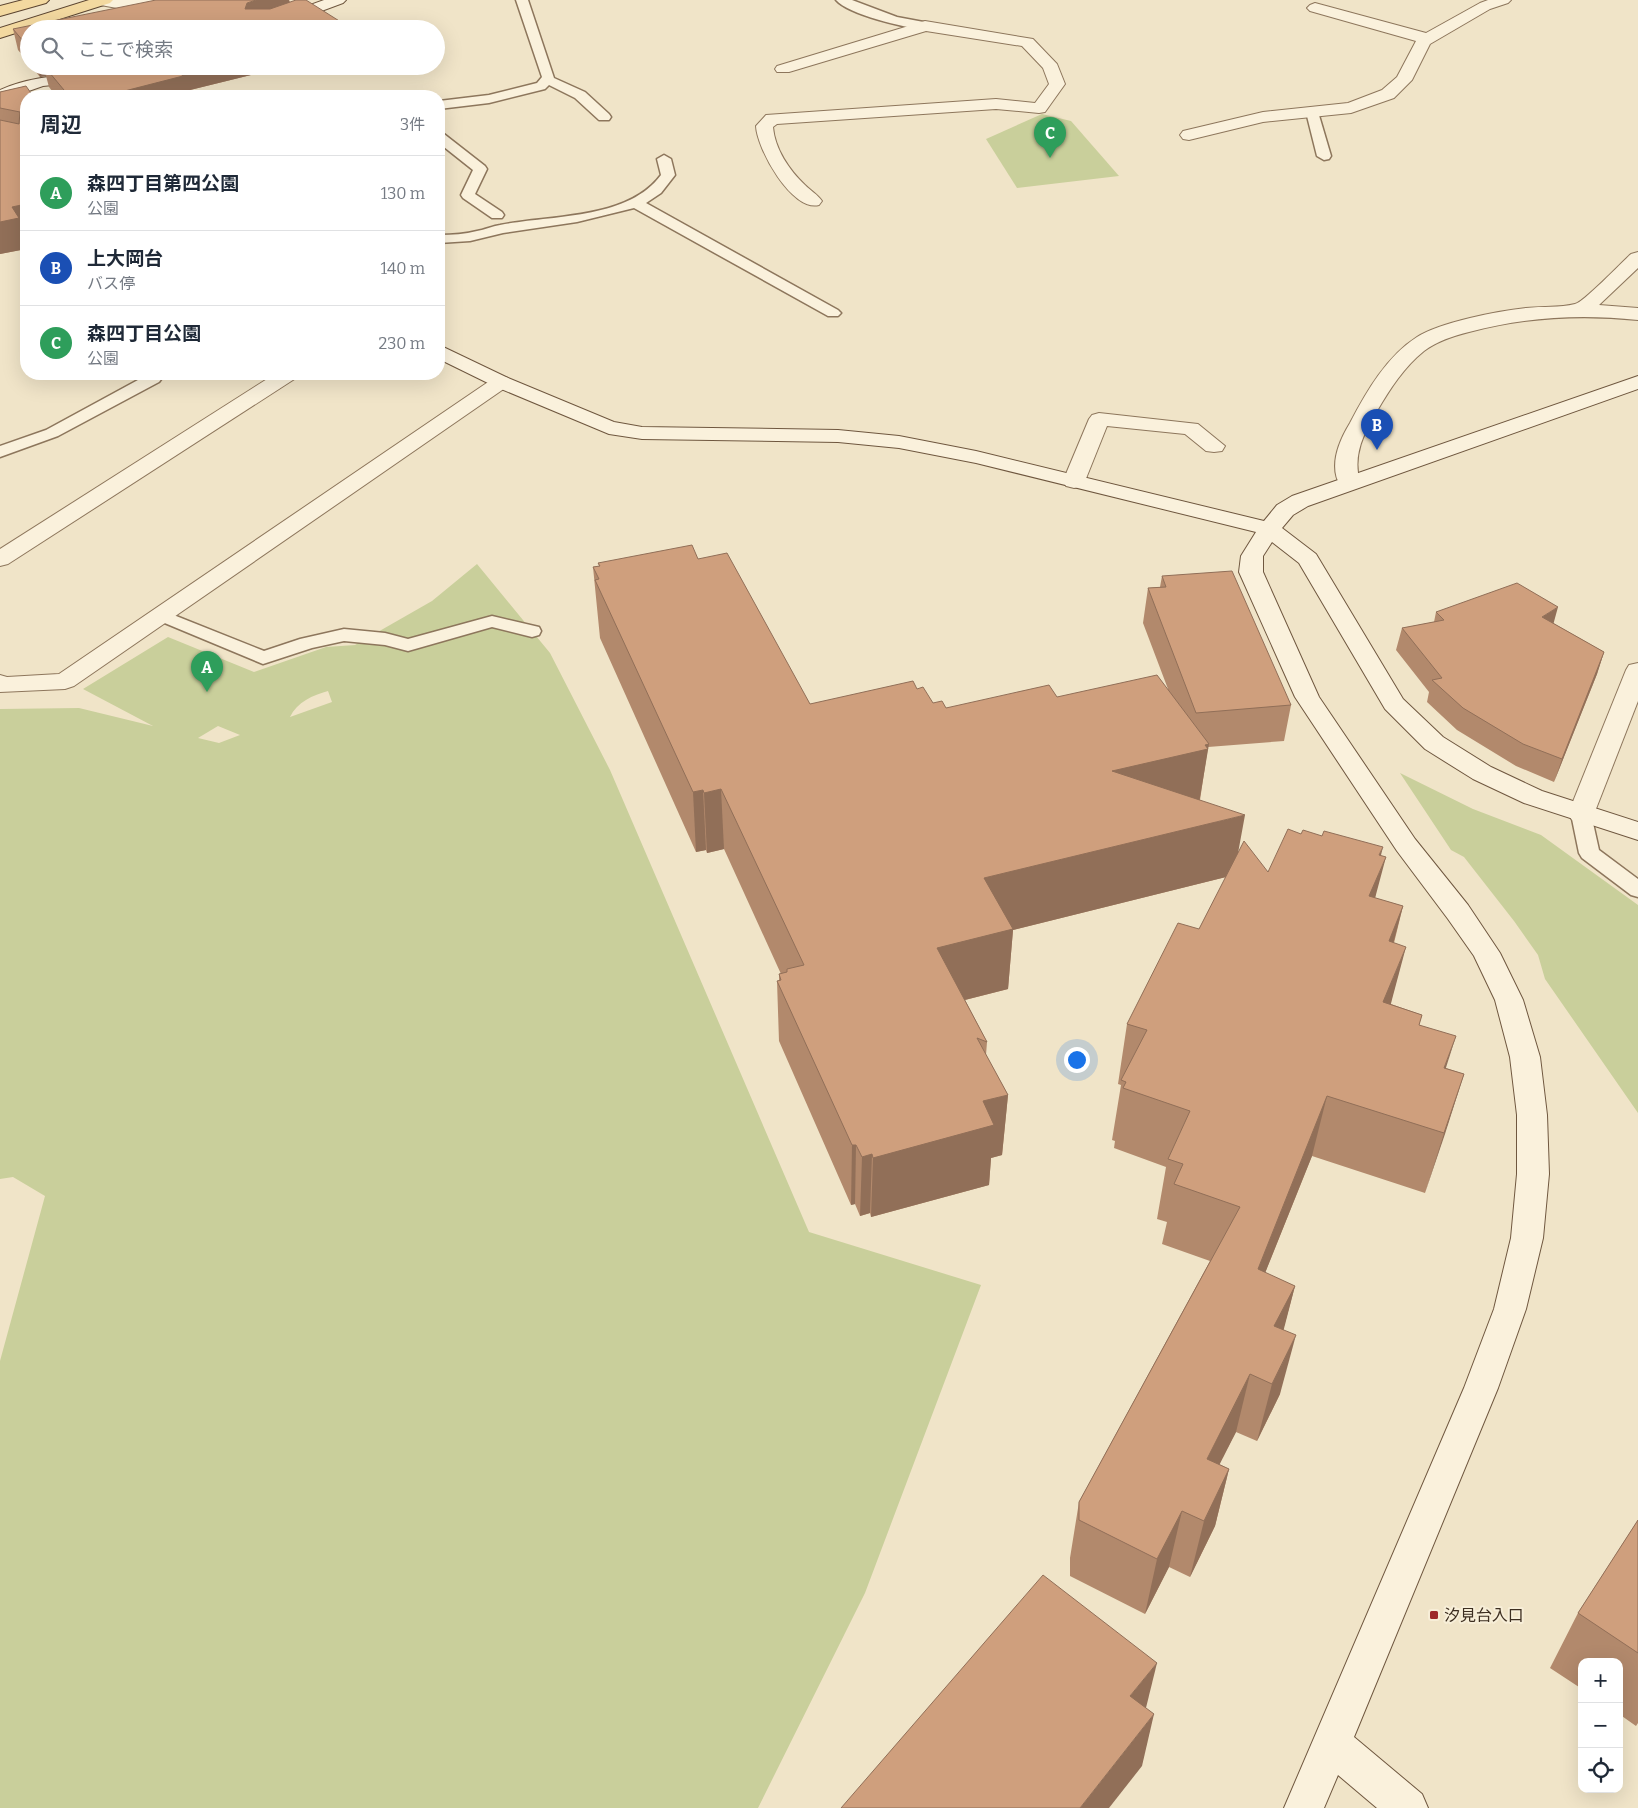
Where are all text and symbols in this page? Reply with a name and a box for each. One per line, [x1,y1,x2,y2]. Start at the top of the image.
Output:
search box [20,20,445,75]
icon: search [38,34,66,62]
text: ここで検索 [78,38,173,61]
text: 周辺 [40,112,82,138]
text: 3件 [400,115,425,134]
pin: C [1034,117,1066,158]
text: 森四丁目第四公園 [87,172,239,195]
text: A [50,184,62,203]
text: 130 m [381,184,425,203]
text: 公園 [87,199,119,218]
text: 上大岡台 [87,247,163,270]
text: B [51,259,61,278]
text: 140 m [380,259,425,278]
text: バス停 [87,274,135,293]
text: 森四丁目公園 [87,322,201,345]
text: C [51,334,61,353]
text: 230 m [378,334,425,353]
text: 公園 [87,349,119,368]
pin: B [1361,409,1393,450]
pin: A [191,651,223,692]
your location [1064,1047,1090,1073]
place label: 汐見台入口 [1444,1606,1524,1625]
marker: 汐見台入口 [1428,1609,1440,1621]
map controls [1578,1658,1623,1793]
button: + [1578,1658,1623,1703]
button: − [1578,1703,1623,1748]
button: locate [1578,1748,1623,1793]

